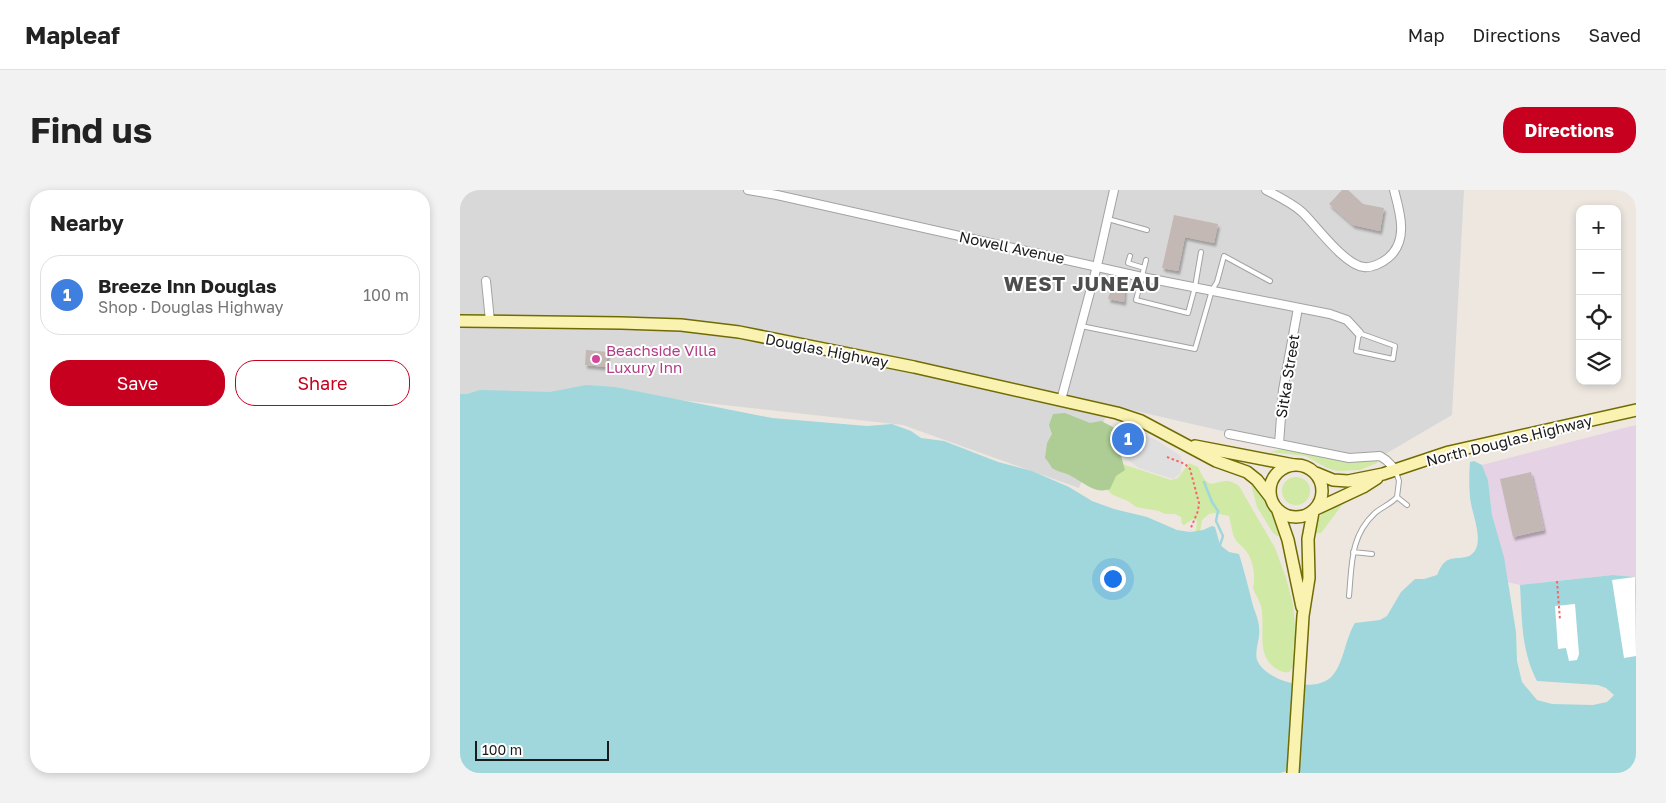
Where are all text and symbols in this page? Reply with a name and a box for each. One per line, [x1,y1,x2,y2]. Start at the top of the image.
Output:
text: Mapleaf [25,20,120,49]
text: Map [1408,24,1444,46]
text: Directions [1472,24,1560,46]
text: Saved [1588,24,1641,46]
button: Directions [1503,107,1636,153]
text: Find us [30,109,152,151]
map controls [1576,205,1621,385]
button: + [1576,205,1621,250]
text: Nearby [50,210,124,236]
street label: Nowell Avenue [958,227,1067,267]
button: − [1576,250,1621,295]
district label: WEST JUNEAU [1004,271,1160,295]
text: Breeze Inn Douglas [98,274,277,297]
text: 1 [63,285,71,305]
text: 100 m [363,285,409,305]
button: locate [1576,295,1621,340]
text: Shop · Douglas Highway [98,297,284,317]
street label: Douglas Highway [764,329,891,371]
street label: Sitka Street [1271,333,1303,419]
button: layers [1576,340,1621,385]
place label: Beachside Villa Luxury Inn [606,341,716,376]
marker: Beachside Villa Luxury Inn [590,353,602,365]
button: Save [50,360,225,406]
button: Share [235,360,410,406]
street label: North Douglas Highway [1424,411,1594,469]
pin: 1 [1112,420,1144,458]
your location [1100,566,1126,592]
scale bar [475,738,609,761]
text: 100 m [482,741,522,758]

